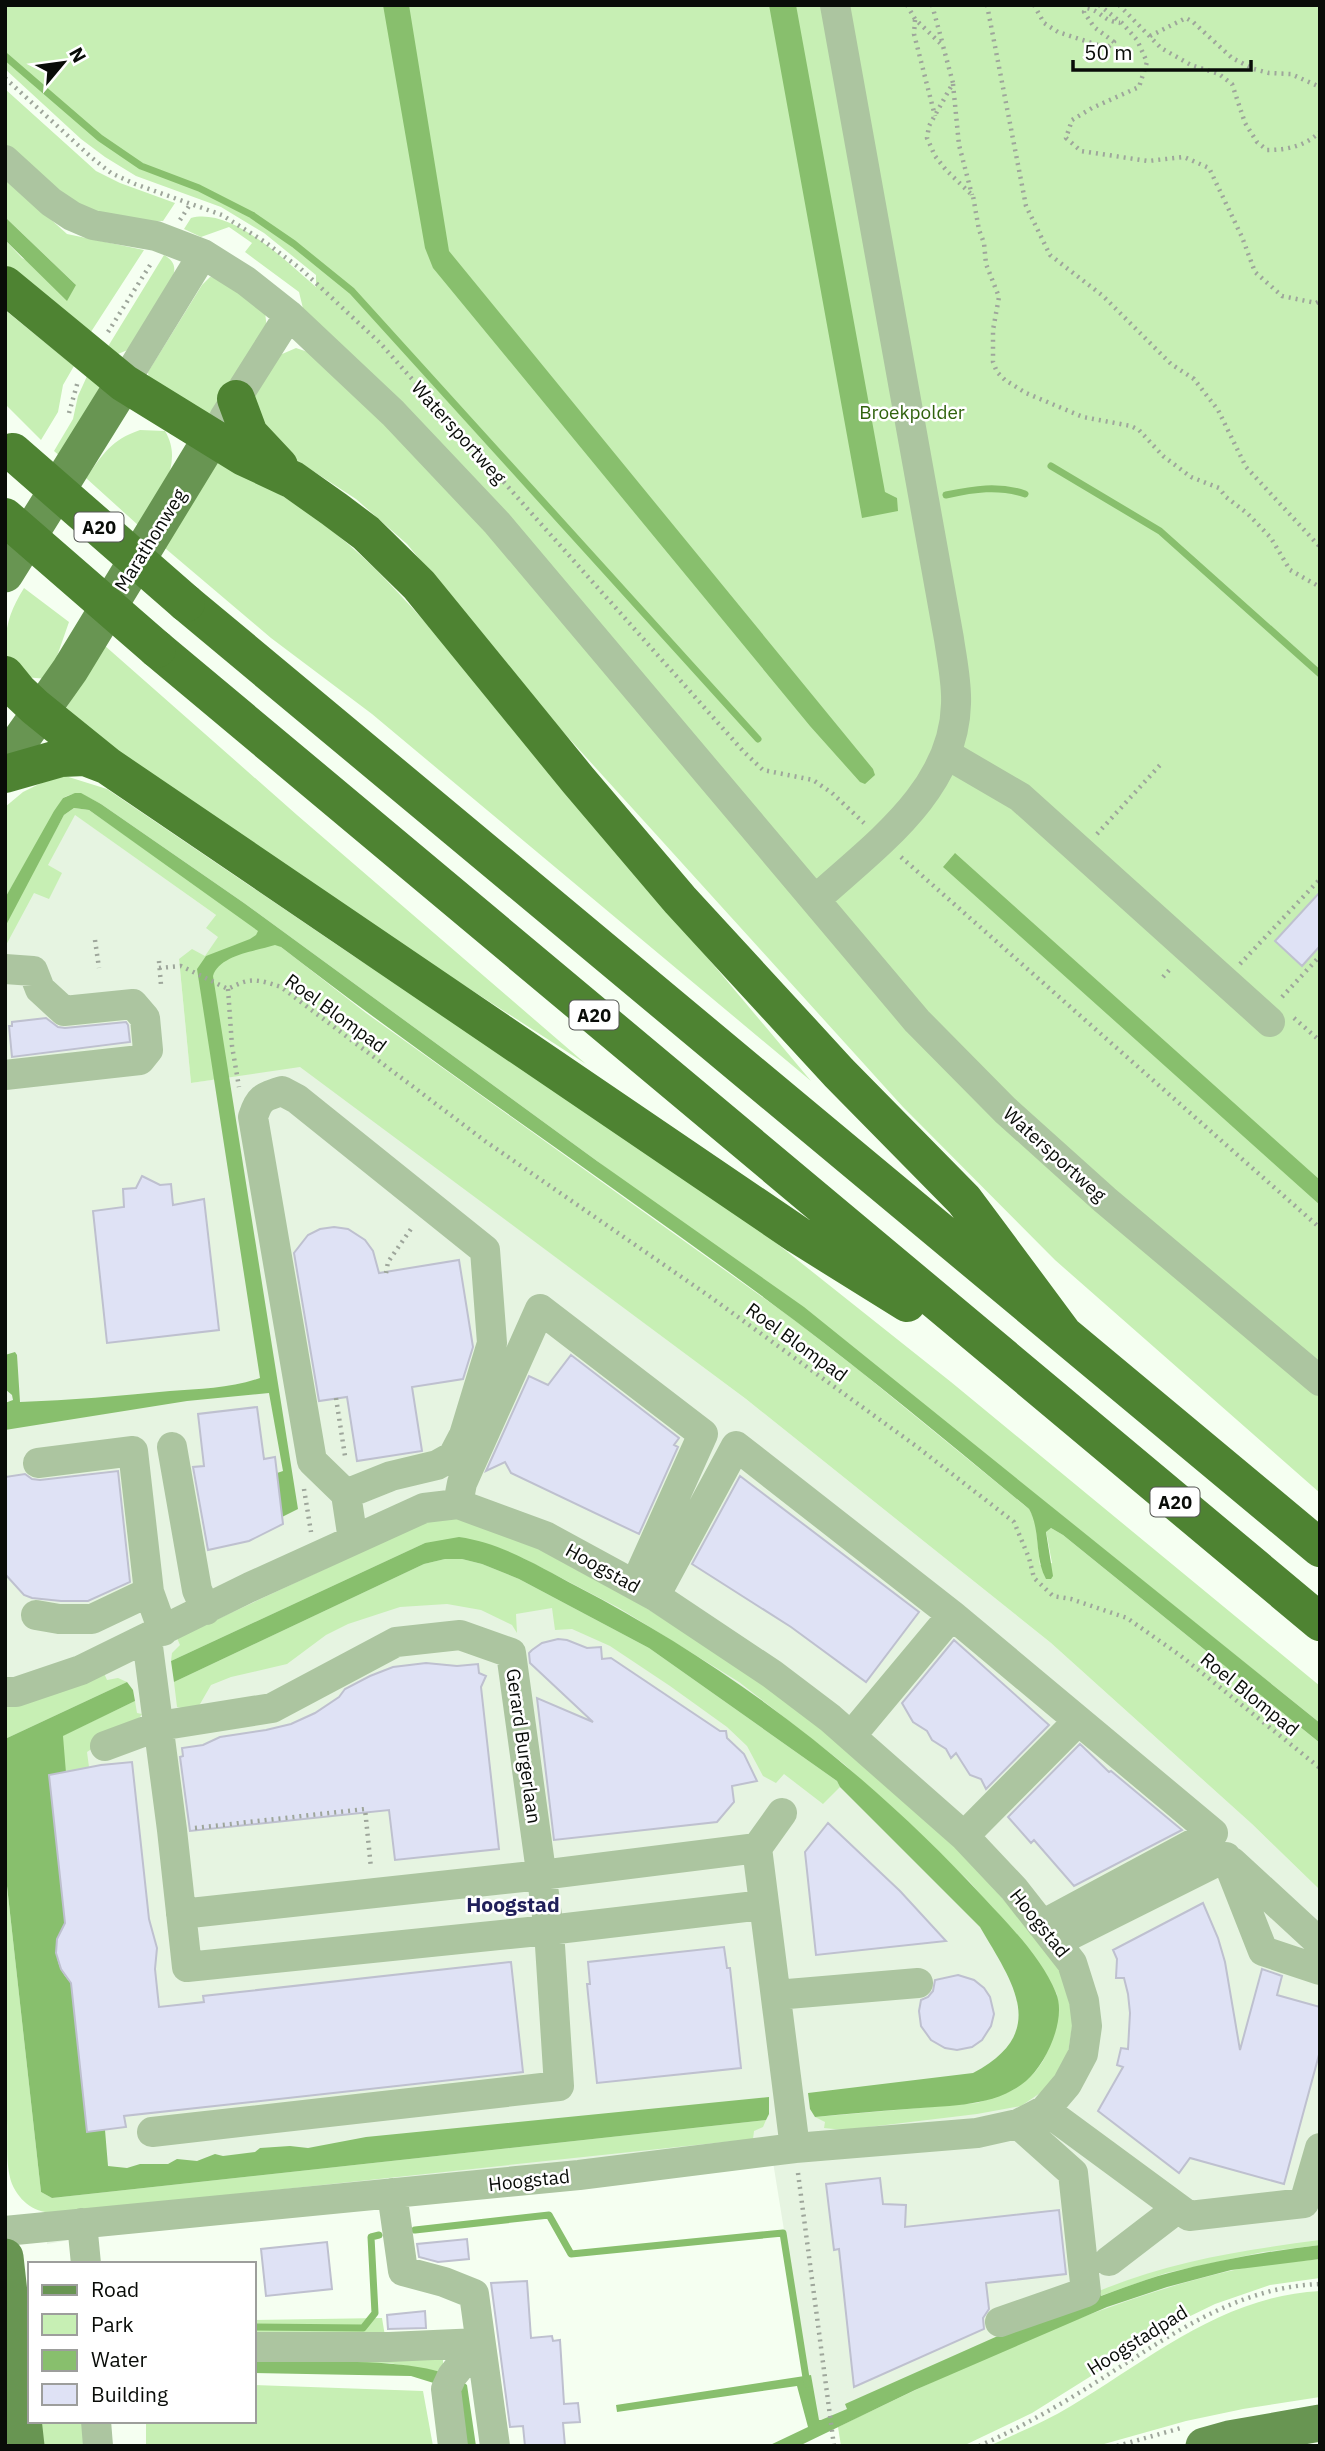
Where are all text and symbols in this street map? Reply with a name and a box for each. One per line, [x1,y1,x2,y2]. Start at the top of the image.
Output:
north arrow [28,28,98,98]
scale bar [1073,28,1252,72]
text: 50 m [1084,38,1133,66]
text: N [64,43,92,67]
street label: Watersportweg [406,375,512,489]
park label: Broekpolder [859,400,965,424]
street label: Marathonweg [109,484,191,596]
road number: A20 [74,512,124,542]
street label: Roel Blompad [281,968,391,1058]
road number: A20 [570,1000,618,1030]
street label: Watersportweg [998,1101,1112,1207]
street label: Roel Blompad [742,1297,852,1387]
road number: A20 [1150,1488,1200,1517]
street label: Hoogstad [561,1538,645,1598]
street label: Roel Blompad [1196,1647,1304,1741]
street label: Gerard Burgerlaan [501,1667,547,1825]
street label: Hoogstad [1005,1884,1075,1962]
district label: Hoogstad [466,1890,560,1918]
street label: Hoogstad [487,2164,571,2196]
legend [28,2262,256,2423]
text: Road [91,2275,139,2303]
street label: Hoogstadpad [1082,2300,1192,2380]
text: Park [91,2310,134,2338]
text: Water [91,2345,148,2373]
text: Building [91,2380,168,2408]

